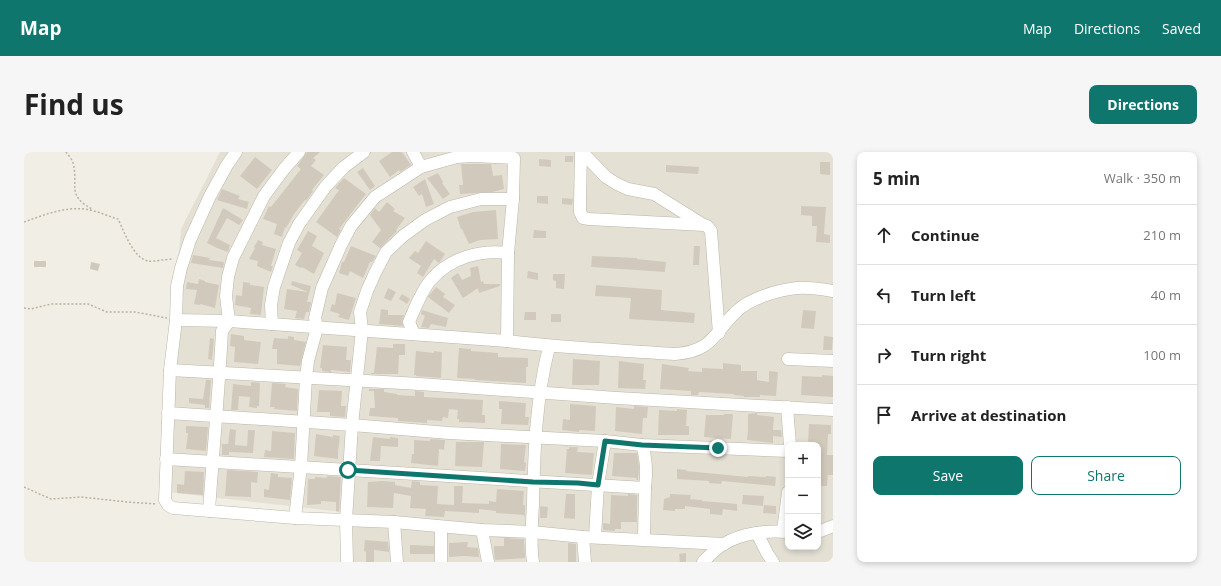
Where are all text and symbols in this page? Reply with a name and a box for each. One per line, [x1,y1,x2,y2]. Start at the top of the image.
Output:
text: Map [20,15,61,41]
text: Map [1023,19,1052,38]
text: Directions [1074,19,1140,38]
text: Saved [1162,19,1201,38]
text: Find us [24,85,124,123]
button: Directions [1089,85,1197,124]
text: 5 min [873,167,920,190]
text: Walk · 350 m [1104,169,1181,187]
icon: ahead [873,224,895,246]
text: Continue [911,225,979,245]
text: 210 m [1143,226,1181,244]
icon: left [873,284,895,306]
text: Turn left [911,285,976,305]
text: 40 m [1151,286,1181,304]
icon: right [873,344,895,366]
text: Turn right [911,345,986,365]
text: 100 m [1143,346,1181,364]
icon: arrive [873,404,895,426]
text: Arrive at destination [911,405,1066,425]
route end [709,439,727,457]
map controls [785,442,821,550]
button: + [785,442,821,478]
button: Save [873,456,1023,495]
button: Share [1031,456,1181,495]
route start [339,461,357,479]
button: − [785,478,821,514]
button: layers [785,514,821,550]

